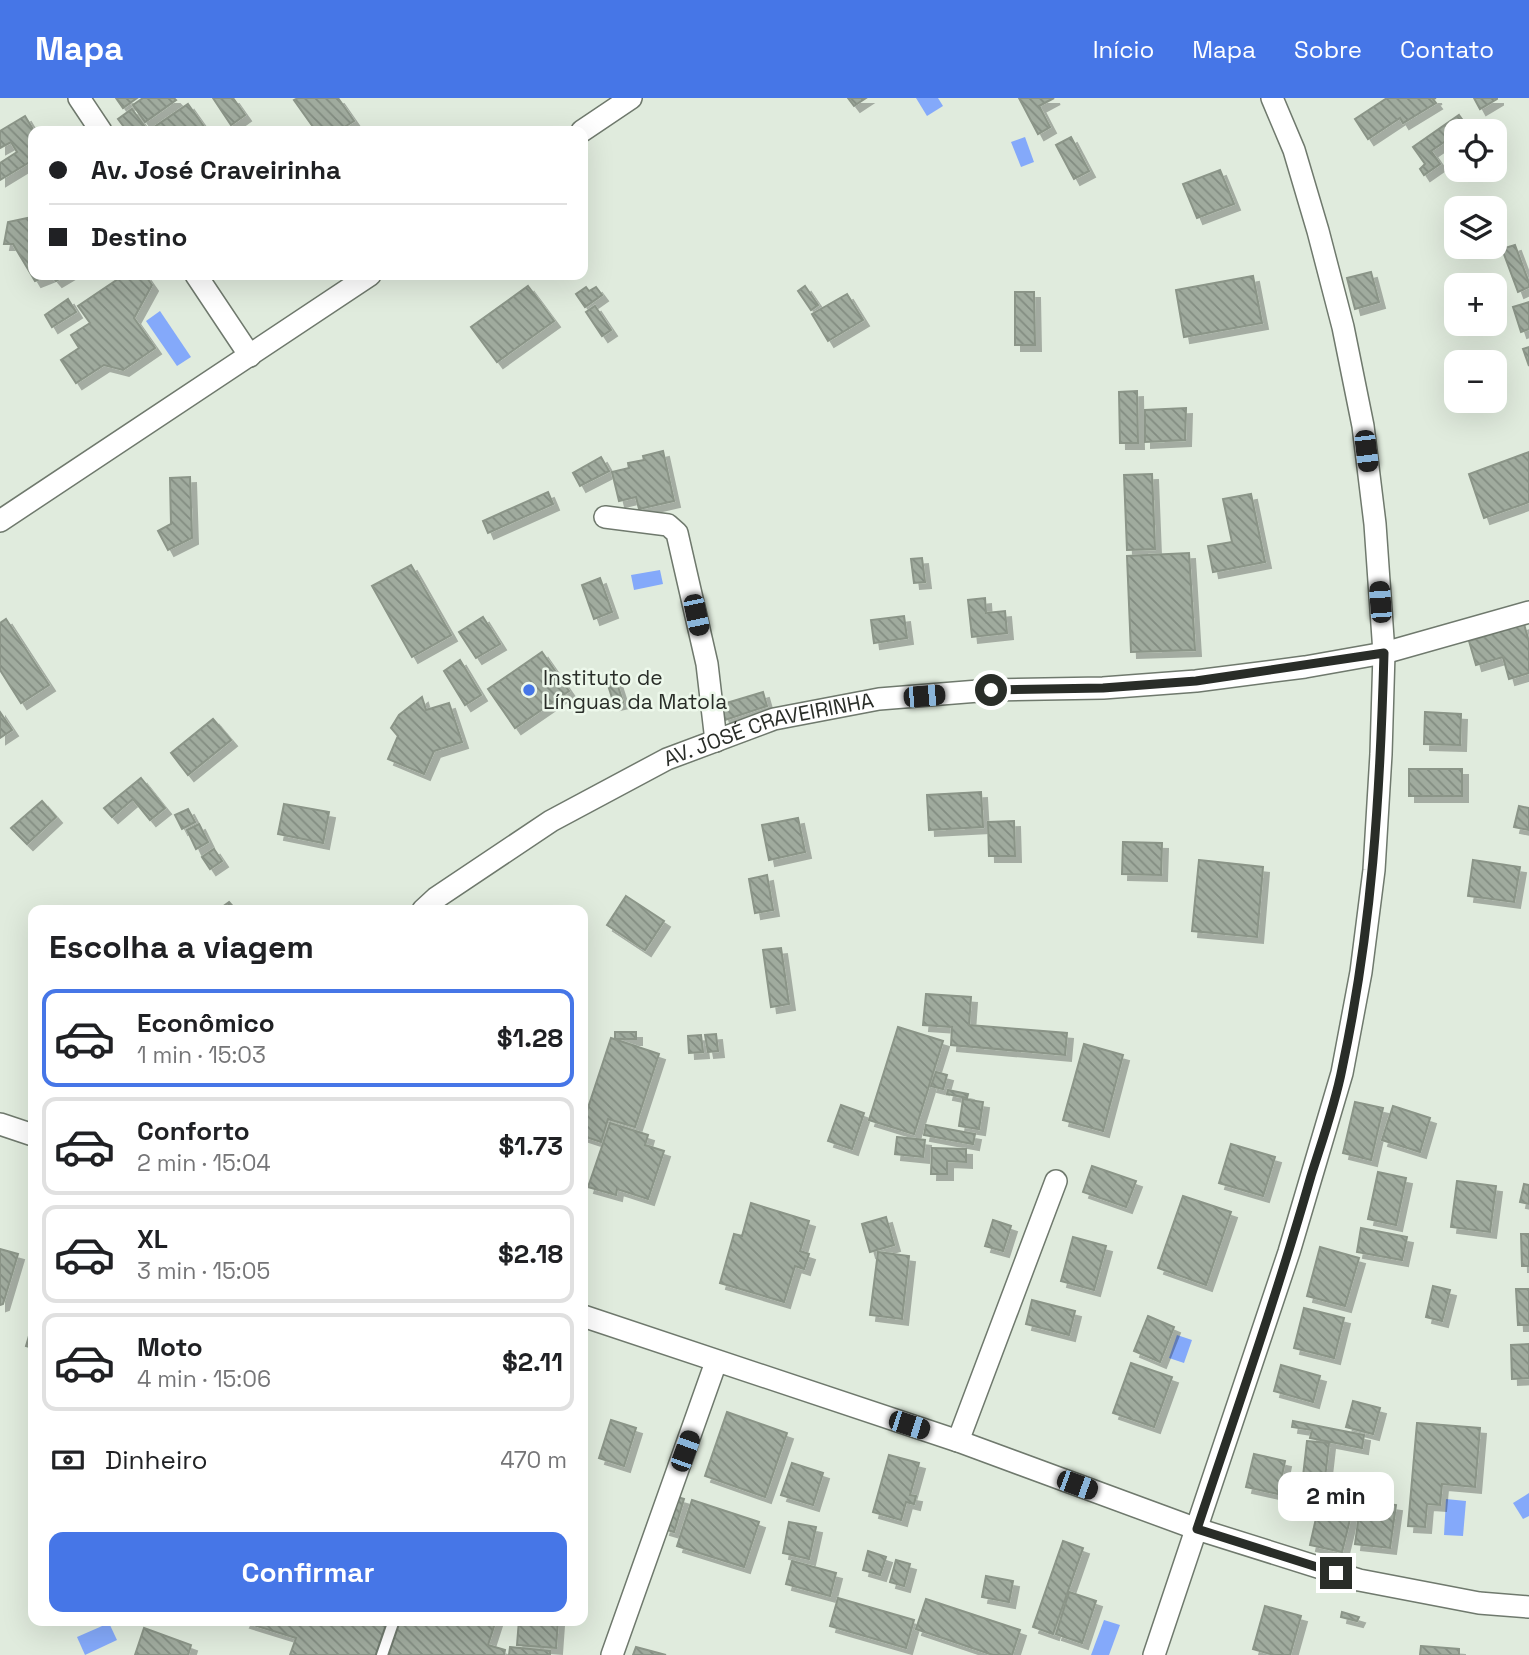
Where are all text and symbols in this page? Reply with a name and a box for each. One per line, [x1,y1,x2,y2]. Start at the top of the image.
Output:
text: Mapa [35,28,123,70]
text: Início [1093,34,1154,65]
text: Mapa [1192,34,1256,65]
text: Sobre [1294,34,1362,65]
text: Contato [1400,34,1494,65]
map controls [1444,119,1507,413]
button: locate [1444,119,1507,182]
text: Av. José Craveirinha [91,153,341,187]
button: layers [1444,196,1507,259]
text: Destino [91,220,187,254]
button: + [1444,273,1507,336]
button: − [1444,350,1507,413]
car [1354,429,1379,473]
car [1369,580,1392,624]
car [682,592,711,638]
place label: Instituto de Línguas da Matola [543,664,727,715]
route start [975,674,1007,706]
marker: Instituto de Línguas da Matola [521,682,537,698]
car [903,684,946,708]
street label: AV. JOSÉ CRAVEIRINHA [660,686,876,772]
text: Escolha a viagem [49,927,314,967]
text: Econômico [137,1006,275,1040]
icon: car [53,1007,116,1070]
text: $1.28 [497,1021,563,1055]
text: 1 min · 15:03 [137,1040,266,1070]
text: Conforto [137,1114,250,1148]
icon: car [53,1115,116,1178]
text: $1.73 [498,1129,563,1163]
text: 2 min · 15:04 [137,1148,271,1178]
text: XL [137,1222,168,1256]
icon: car [53,1223,116,1286]
text: $2.18 [498,1237,563,1271]
text: 3 min · 15:05 [137,1256,270,1286]
text: Moto [137,1330,203,1364]
icon: car [53,1331,116,1394]
text: $2.11 [502,1345,563,1379]
text: 4 min · 15:06 [137,1364,271,1394]
car [886,1409,933,1441]
car [668,1428,703,1474]
icon: cash [49,1441,87,1479]
text: Dinheiro [105,1443,208,1477]
text: 470 m [500,1445,567,1475]
car [1054,1468,1101,1502]
callout: 2 min [1278,1472,1394,1520]
text: 2 min [1306,1481,1366,1511]
button: Confirmar [49,1532,567,1612]
route end [1320,1557,1352,1589]

